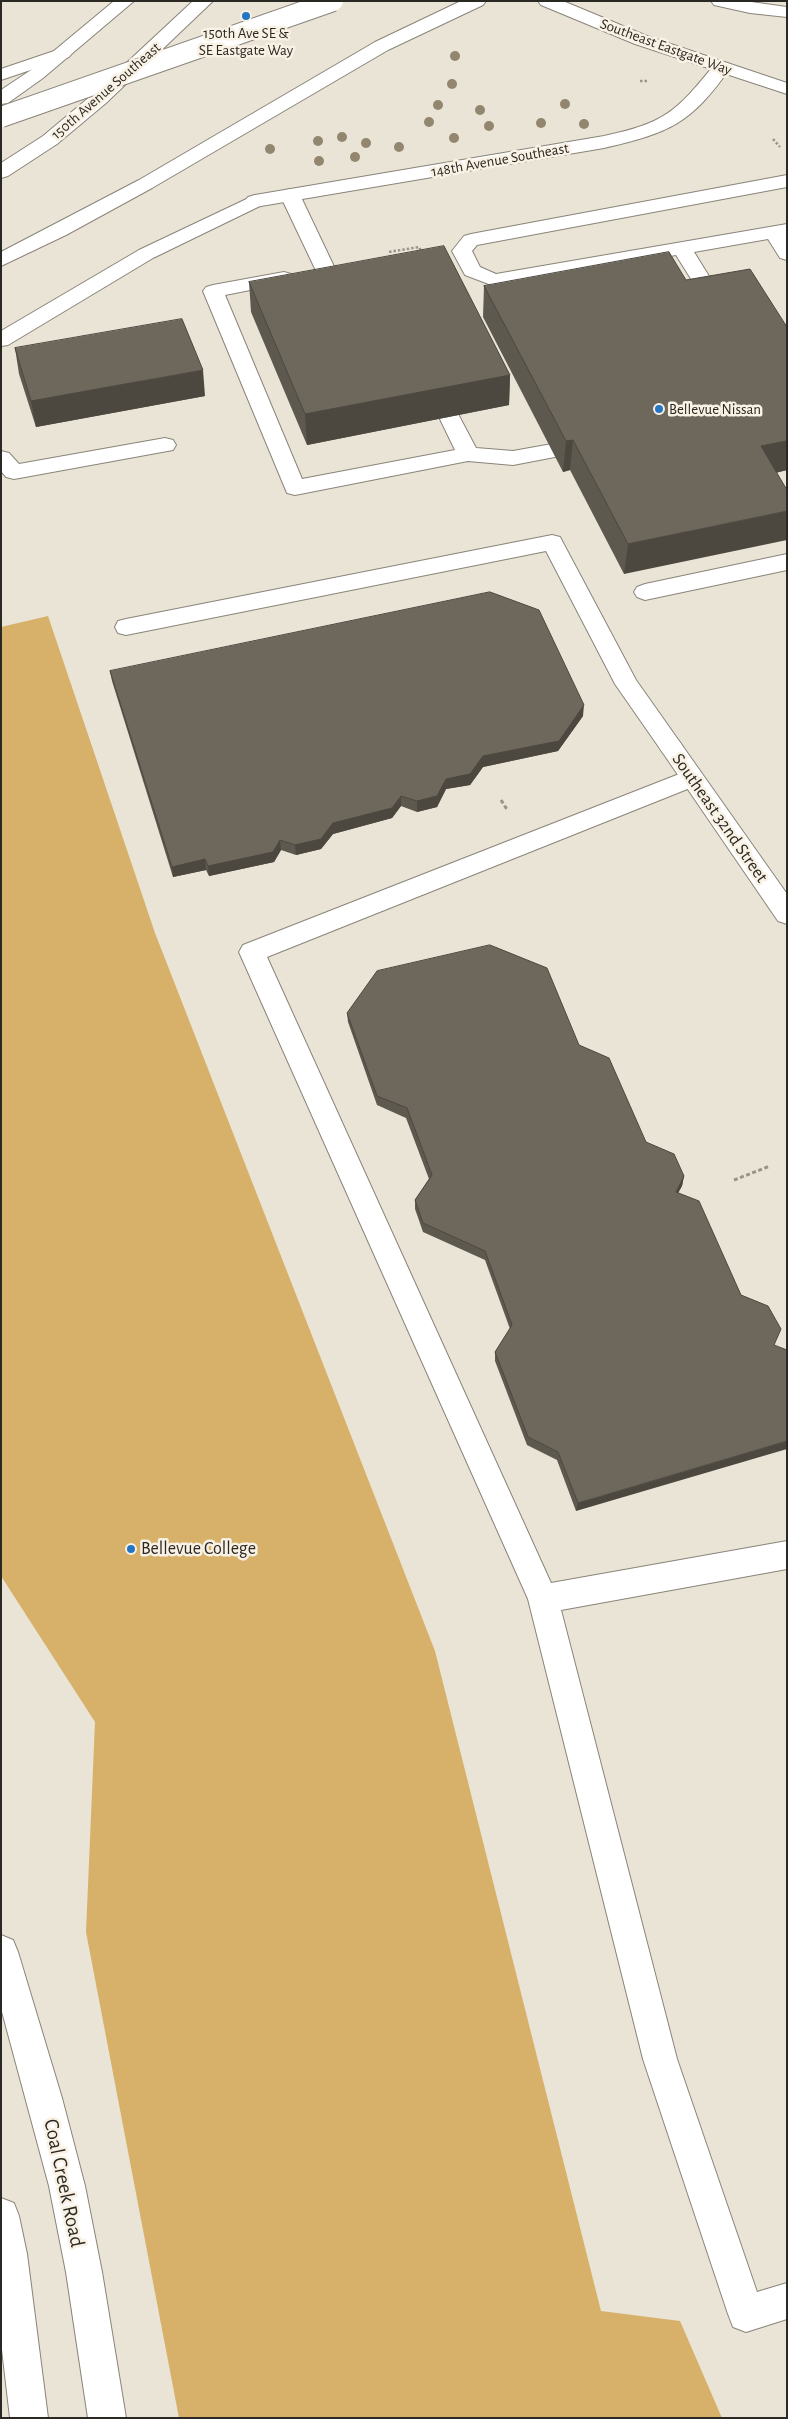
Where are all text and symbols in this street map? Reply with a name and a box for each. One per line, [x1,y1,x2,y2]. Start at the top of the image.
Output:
marker: 150th Ave SE & SE Eastgate Way [240,10,252,22]
street label: Southeast Eastgate Way [598,15,734,79]
place label: 150th Ave SE & SE Eastgate Way [199,24,293,59]
street label: 150th Avenue Southeast [48,39,164,143]
street label: 148th Avenue Southeast [430,139,570,181]
place label: Bellevue Nissan [669,400,761,418]
marker: Bellevue Nissan [653,403,665,415]
street label: Southeast 32nd Street [667,749,773,887]
place label: Bellevue College [141,1538,256,1560]
marker: Bellevue College [125,1543,137,1555]
street label: Coal Creek Road [38,2117,90,2249]

